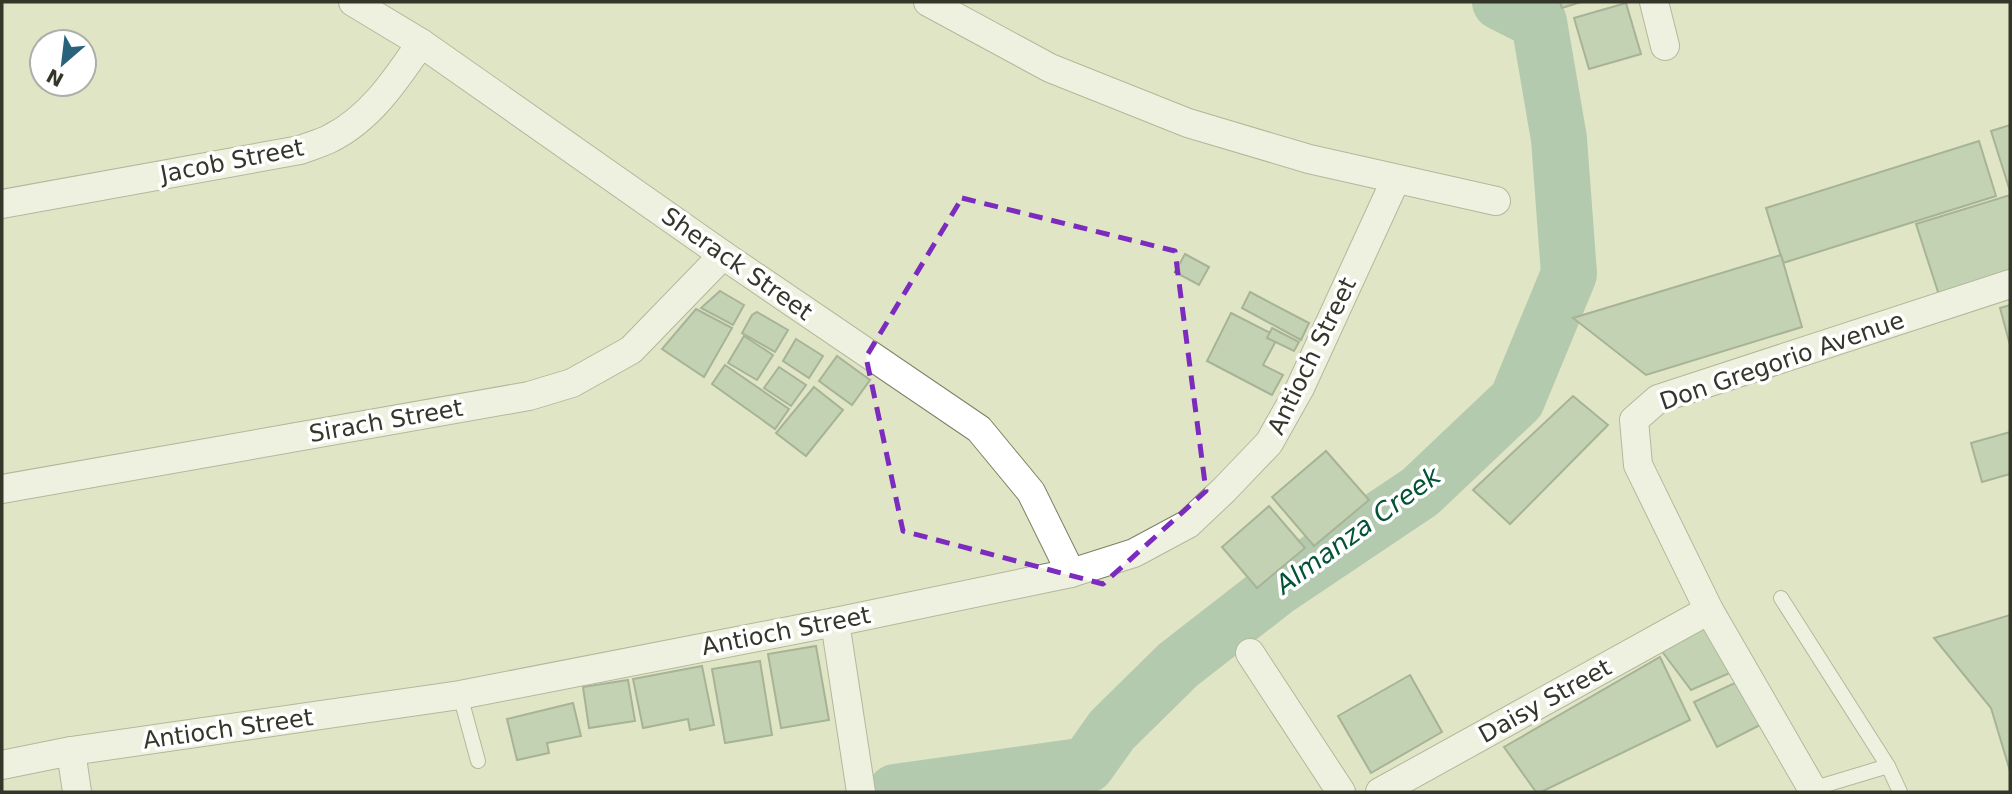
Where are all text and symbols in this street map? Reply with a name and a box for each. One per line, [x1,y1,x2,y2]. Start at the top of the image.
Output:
north arrow [28,28,98,98]
text: N [43,65,67,91]
street label: Jacob Street [156,133,306,189]
street label: Sherack Street [656,202,818,326]
street label: Antioch Street [1262,273,1362,439]
street label: Don Gregorio Avenue [1656,306,1908,416]
street label: Sirach Street [307,394,465,448]
water label: Almanza Creek [1268,460,1447,601]
street label: Antioch Street [699,601,873,661]
street label: Daisy Street [1474,653,1616,749]
street label: Antioch Street [141,703,315,755]

